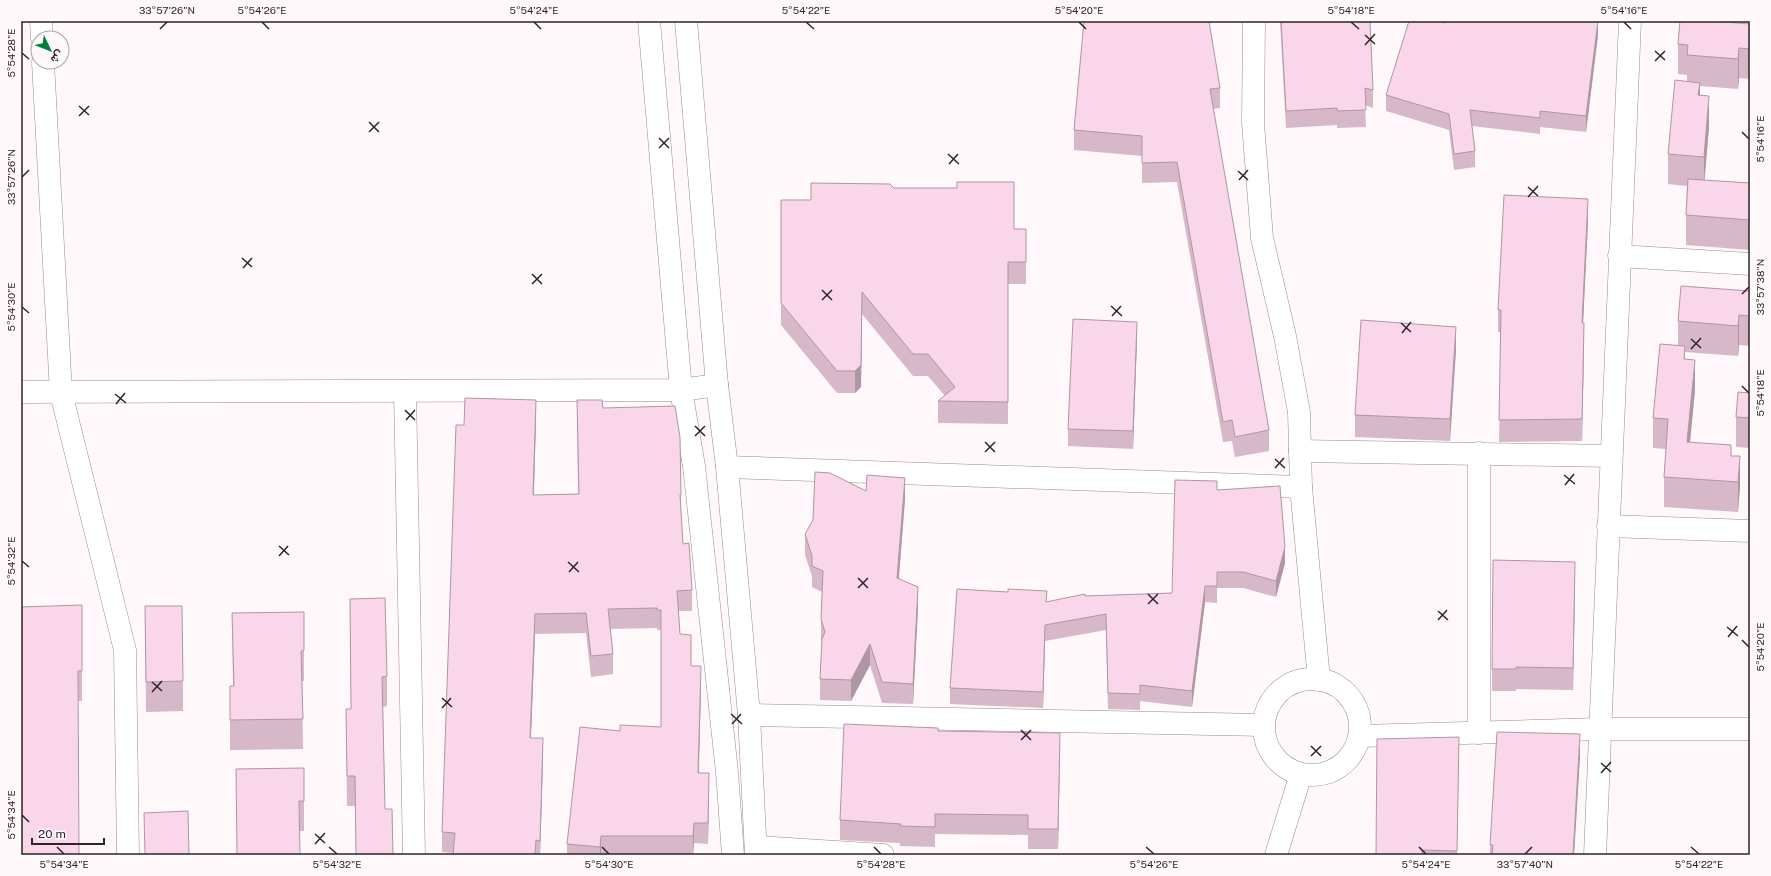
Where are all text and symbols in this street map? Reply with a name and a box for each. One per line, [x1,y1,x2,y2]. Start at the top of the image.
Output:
text: 33°57'26"N [139,4,195,16]
text: 5°54'26"E [238,4,286,16]
text: 5°54'24"E [510,4,558,16]
text: 5°54'22"E [782,4,830,16]
text: 5°54'20"E [1055,4,1103,16]
text: 5°54'18"E [1327,4,1375,16]
text: 5°54'16"E [1601,4,1647,16]
text: 5°54'28"E [5,28,17,78]
north arrow [30,30,70,70]
text: ش [48,47,66,66]
text: 5°54'16"E [1754,116,1766,162]
text: 33°57'26"N [5,149,17,205]
text: 33°57'38"N [1754,259,1766,315]
text: 5°54'30"E [5,282,17,332]
text: 5°54'18"E [1754,369,1766,417]
text: 5°54'32"E [5,537,17,585]
text: 5°54'20"E [1754,623,1766,671]
text: 5°54'34"E [5,790,17,840]
scale bar [32,820,104,846]
text: 20 m [38,827,66,841]
text: 5°54'34"E [39,858,89,870]
text: 5°54'32"E [313,858,361,870]
text: 5°54'30"E [584,858,634,870]
text: 5°54'28"E [856,858,906,870]
text: 5°54'26"E [1130,858,1178,870]
text: 5°54'24"E [1402,858,1450,870]
text: 33°57'40"N [1497,858,1553,870]
text: 5°54'22"E [1675,858,1723,870]

